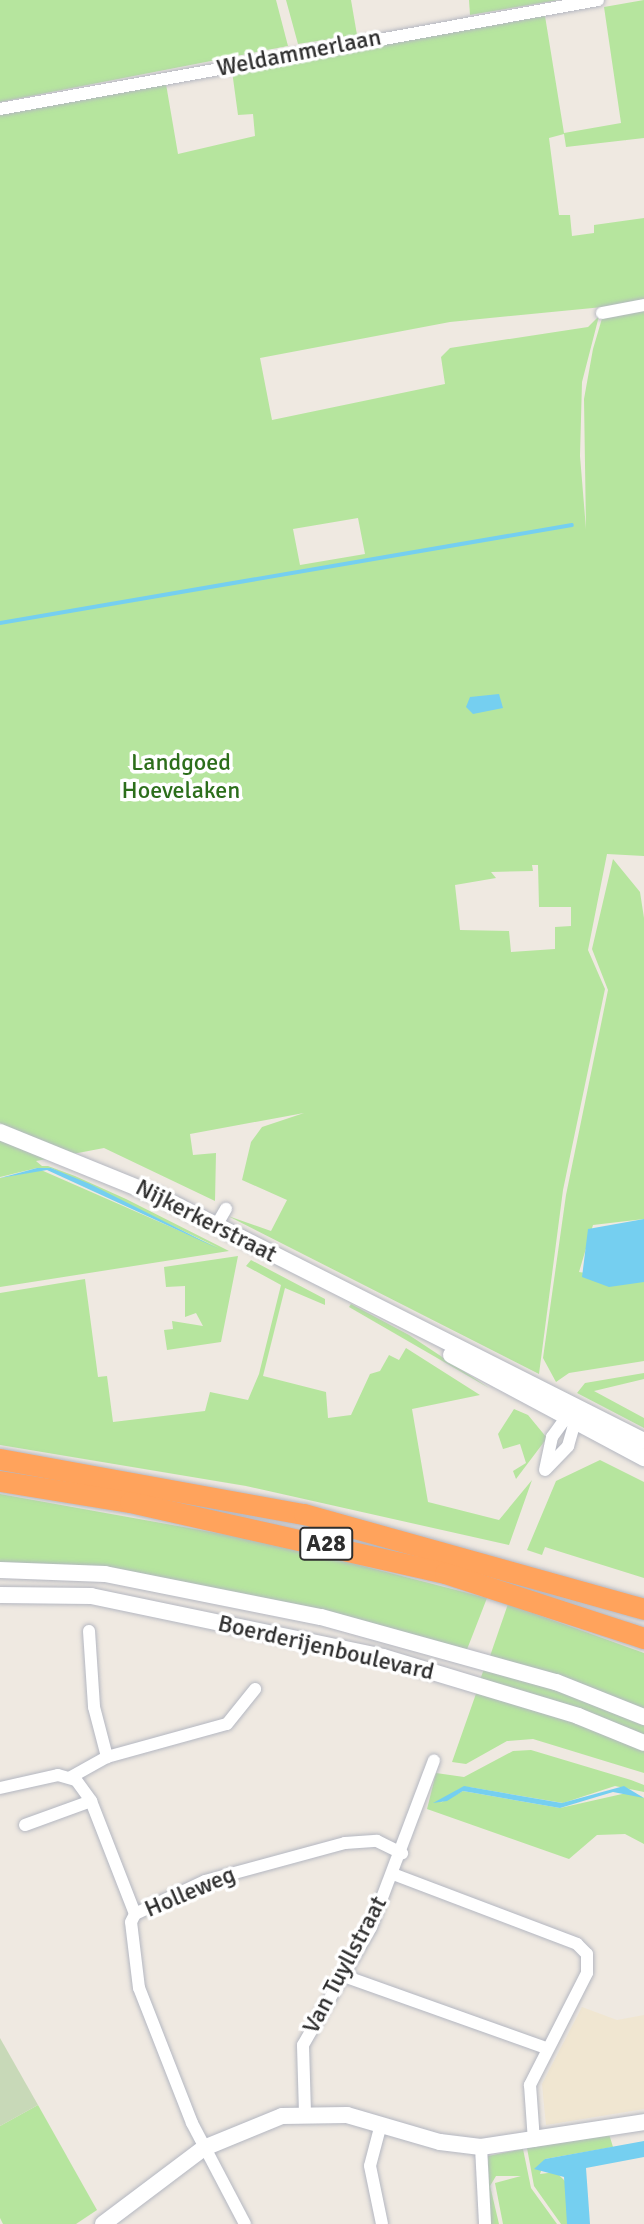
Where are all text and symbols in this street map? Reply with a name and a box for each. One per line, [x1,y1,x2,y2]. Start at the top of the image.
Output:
street label: Weldammerlaan [214,23,384,83]
park label: Landgoed Hoevelaken [122,749,240,805]
street label: Nijkerkerstraat [131,1173,281,1269]
road number: A28 [298,1525,354,1564]
street label: Boerderijenboulevard [215,1609,437,1687]
street label: Holleweg [140,1860,240,1924]
street label: Van Tuyllstraat [297,1891,393,2039]

